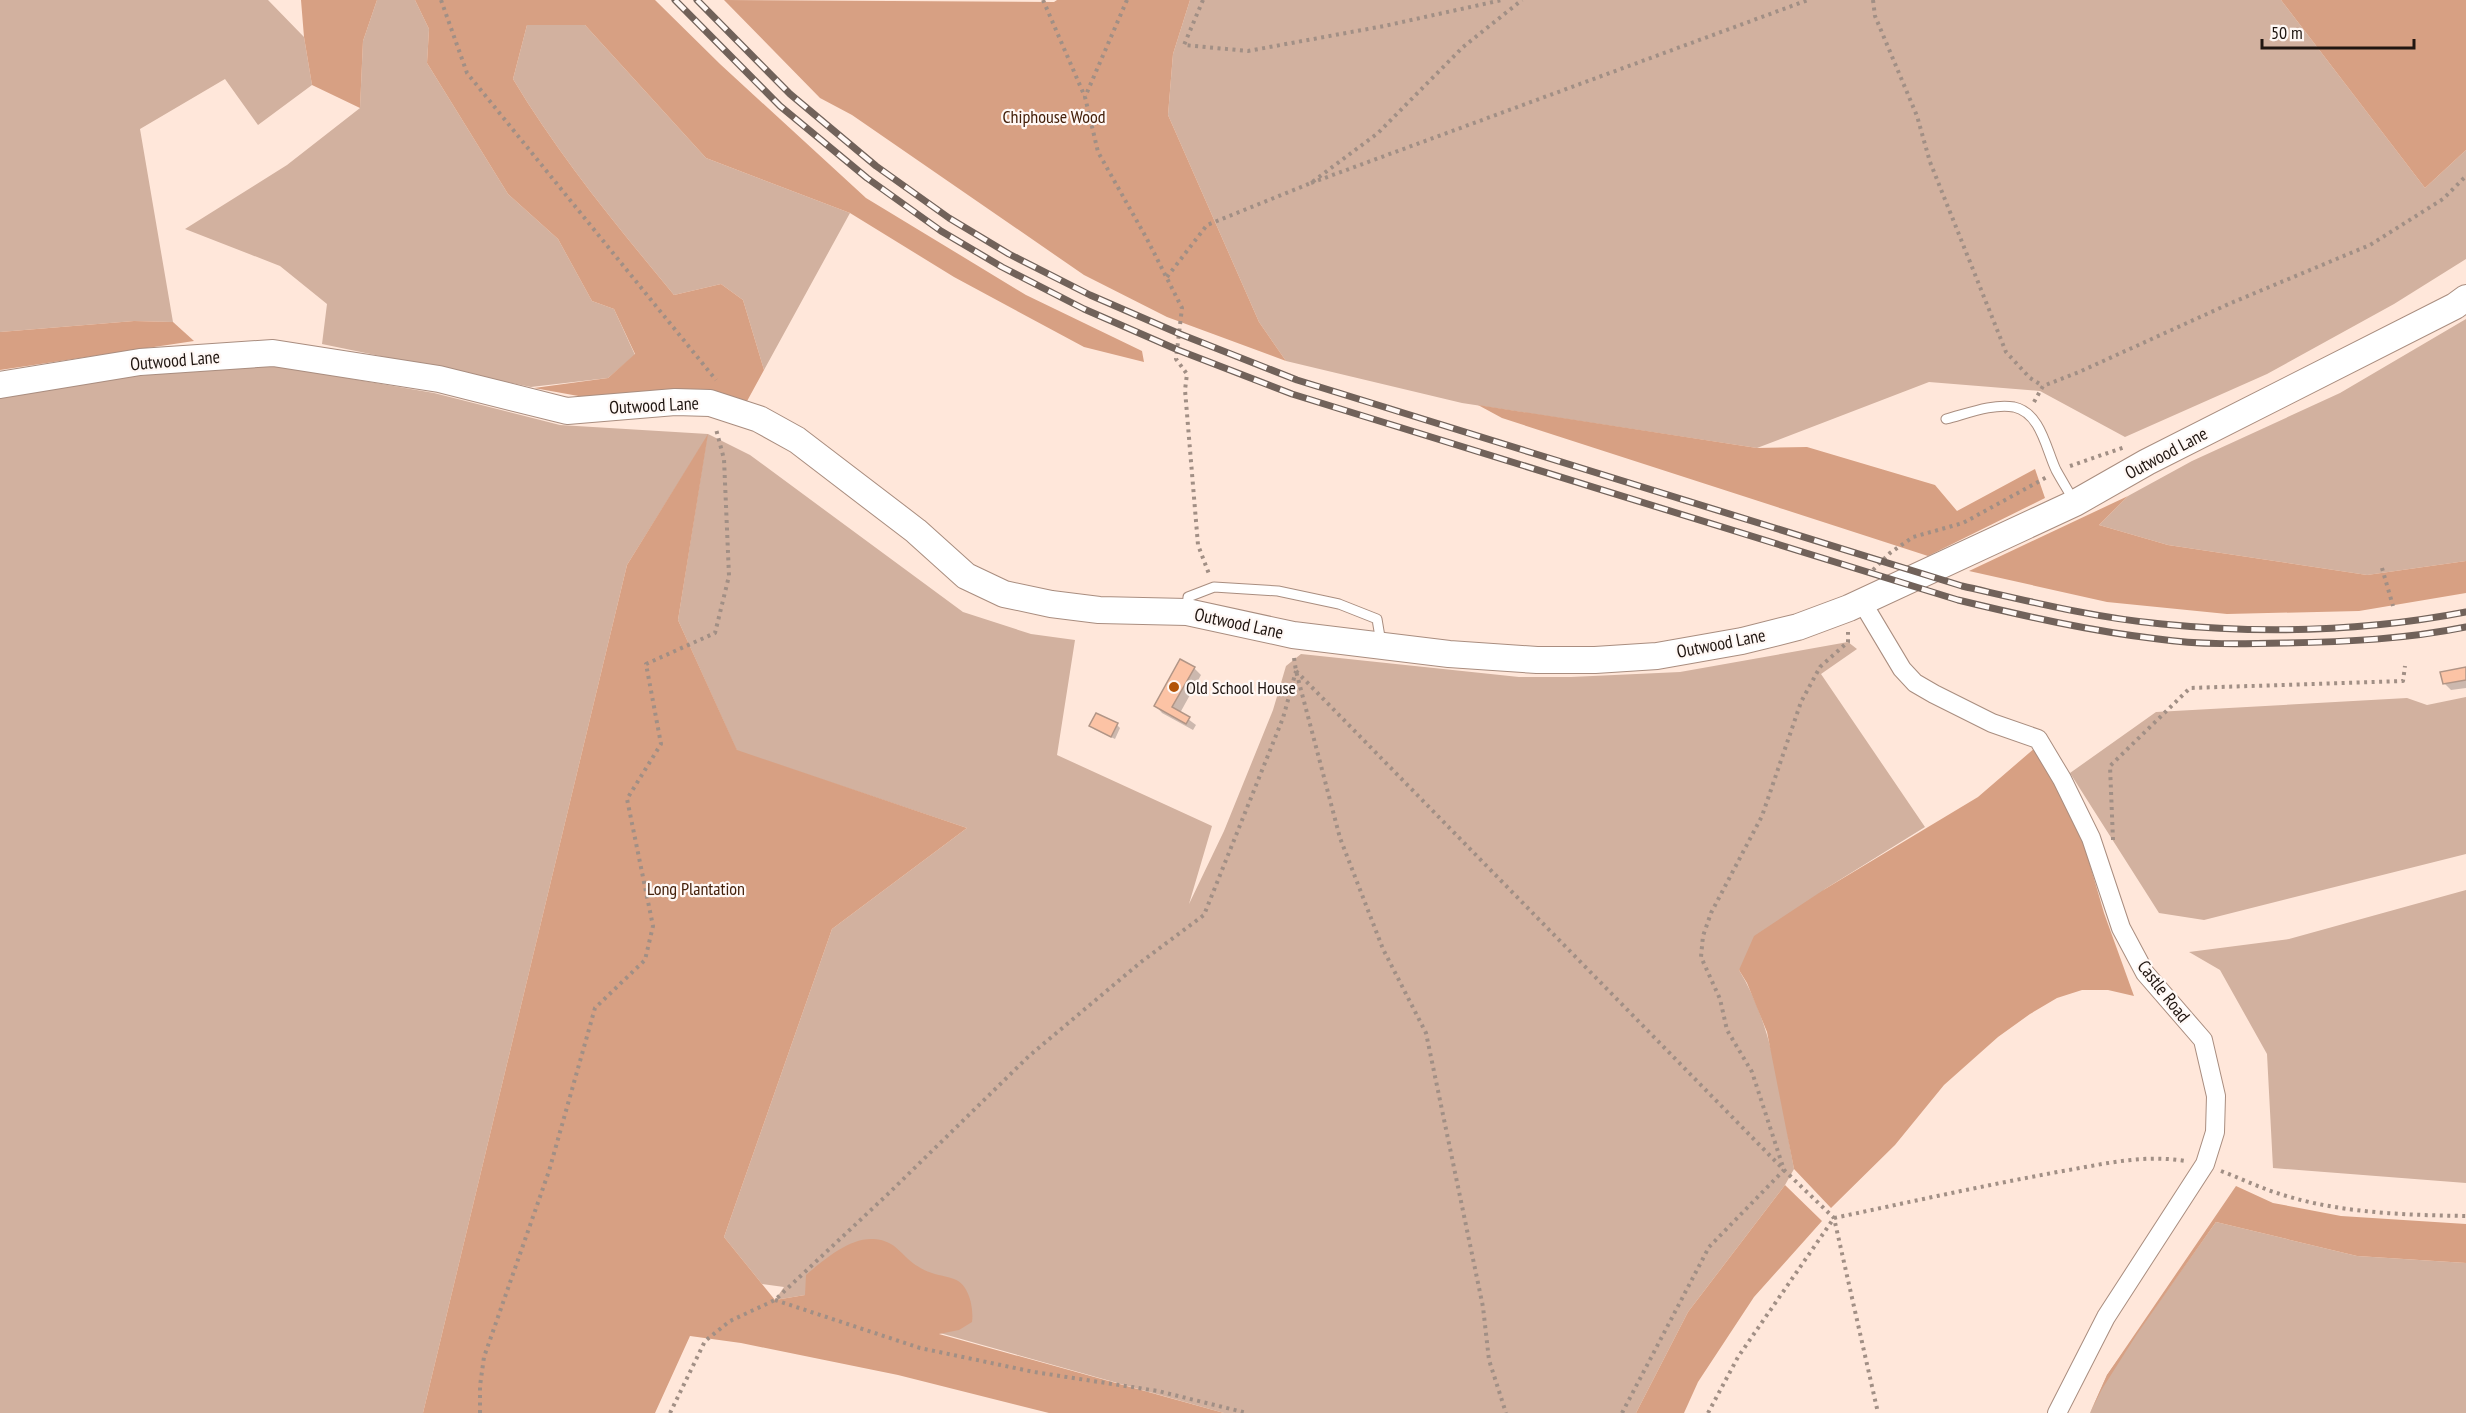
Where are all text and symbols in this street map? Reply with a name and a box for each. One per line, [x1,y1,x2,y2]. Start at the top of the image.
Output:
scale bar [2262,12,2414,50]
text: 50 m [2271,21,2303,44]
park label: Chiphouse Wood [1002,105,1106,128]
street label: Outwood Lane [129,345,221,375]
street label: Outwood Lane [608,391,700,419]
street label: Outwood Lane [2121,422,2211,484]
street label: Outwood Lane [1193,602,1285,644]
street label: Outwood Lane [1675,623,1767,663]
place label: Old School House [1186,676,1296,699]
marker: Old School House [1167,680,1181,694]
park label: Long Plantation [647,877,745,900]
street label: Castle Road [2133,955,2195,1027]

